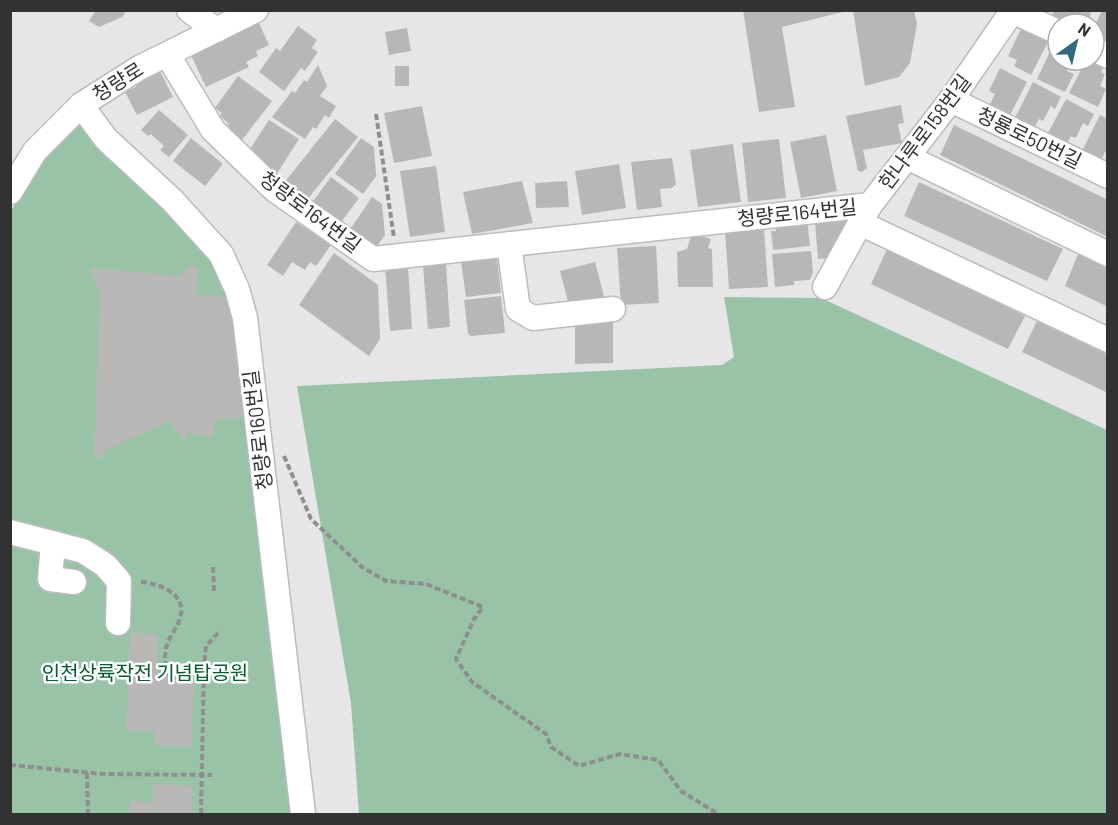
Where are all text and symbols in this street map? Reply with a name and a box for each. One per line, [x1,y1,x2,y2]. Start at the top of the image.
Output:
north arrow [1046,12,1106,72]
text: N [1075,18,1094,40]
street label: 청량로 [88,56,147,106]
street label: 한나루로158번길 [873,69,975,194]
street label: 청룡로50번길 [973,101,1086,173]
street label: 청량로164번길 [255,165,366,257]
street label: 청량로164번길 [736,194,858,230]
street label: 청량로160번길 [238,369,276,491]
park label: 인천상륙작전 기념탑공원 [42,660,248,684]

